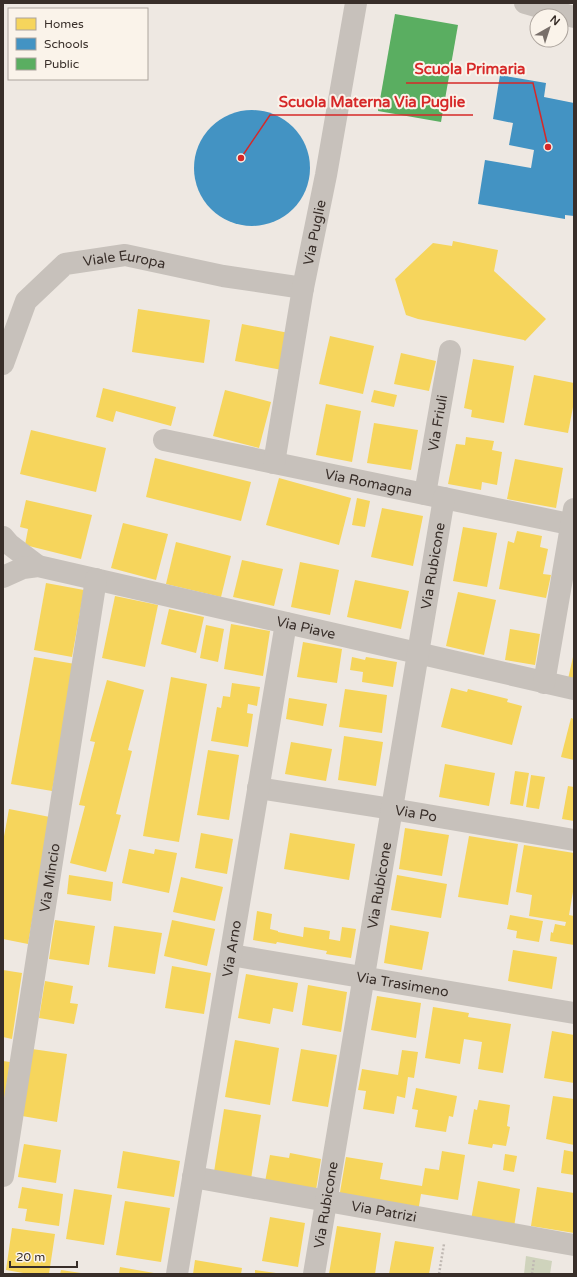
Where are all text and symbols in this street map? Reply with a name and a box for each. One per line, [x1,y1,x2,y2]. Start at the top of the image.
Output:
legend [8,8,148,80]
north arrow [529,8,569,48]
text: N [547,13,563,28]
text: Homes [44,17,84,31]
text: Schools [44,37,89,51]
callout: Scuola Primaria [406,56,533,83]
text: Public [44,57,79,71]
text: Scuola Primaria [414,60,526,78]
callout: Scuola Materna Via Puglie [270,88,473,115]
text: Scuola Materna Via Puglie [279,93,466,112]
street label: Via Puglie [300,198,330,267]
street label: Viale Europa [82,247,167,272]
street label: Via Friuli [425,394,451,453]
street label: Via Romagna [323,466,414,500]
street label: Via Rubicone [417,521,449,611]
street label: Via Piave [275,613,337,643]
street label: Via Po [394,802,438,826]
street label: Via Rubicone [364,841,395,930]
street label: Via Mincio [36,842,64,913]
street label: Via Arno [219,919,245,978]
street label: Via Trasimeno [355,968,450,1001]
street label: Via Rubicone [310,1160,342,1250]
street label: Via Patrizi [350,1197,418,1226]
scale bar [10,1243,77,1269]
text: 20 m [16,1250,45,1264]

